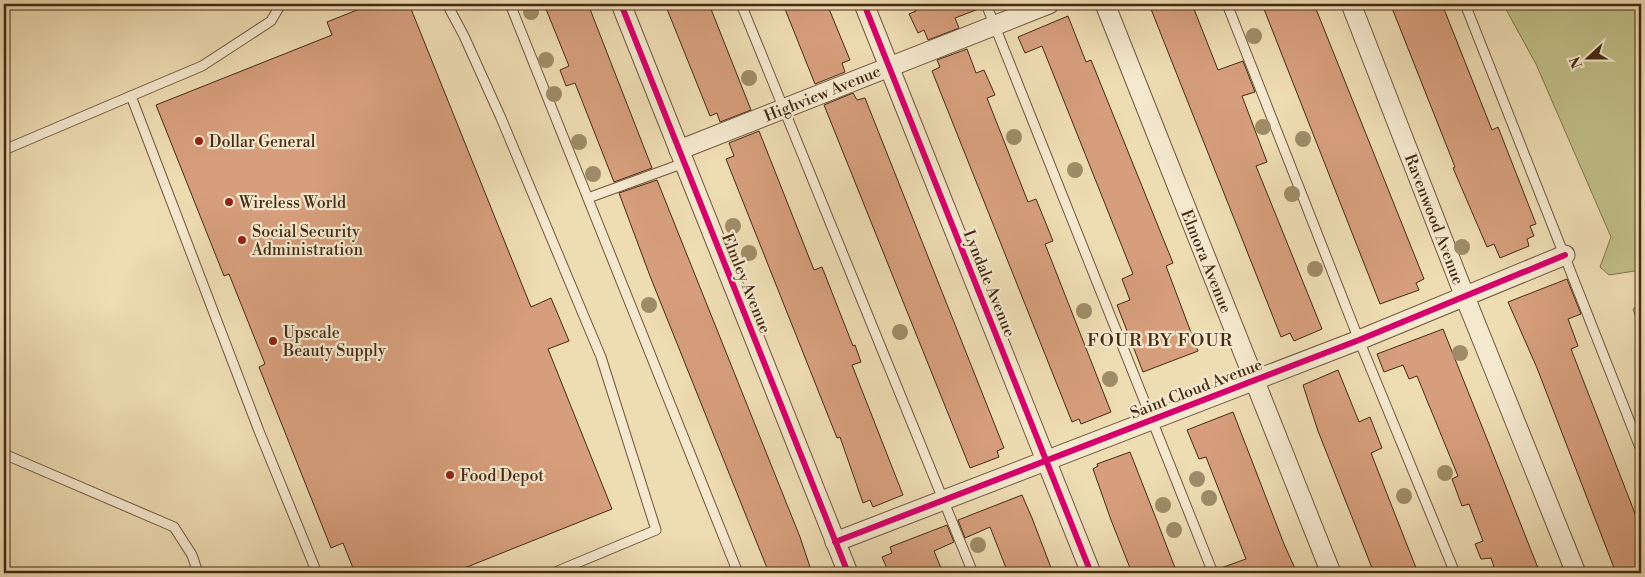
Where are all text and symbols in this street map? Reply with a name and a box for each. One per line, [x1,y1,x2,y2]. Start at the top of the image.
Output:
north arrow [1562,32,1612,82]
text: N [1566,54,1587,71]
street label: Highview Avenue [761,61,884,126]
place label: Dollar General [209,132,316,152]
marker: Dollar General [193,135,205,147]
street label: Ravenwood Avenue [1400,151,1468,288]
place label: Wireless World [238,193,346,213]
marker: Wireless World [223,196,235,208]
street label: Elmora Avenue [1176,207,1236,316]
place label: Social Security Administration [251,222,364,260]
street label: Lyndale Avenue [959,227,1020,340]
street label: Elmley Avenue [717,230,775,336]
marker: Social Security Administration [236,234,248,246]
place label: Upscale Beauty Supply [282,323,386,361]
district label: FOUR BY FOUR [1087,329,1233,352]
marker: Upscale Beauty Supply [267,335,279,347]
street label: Saint Cloud Avenue [1127,355,1265,423]
place label: Food Depot [460,466,544,486]
marker: Food Depot [444,469,456,481]

